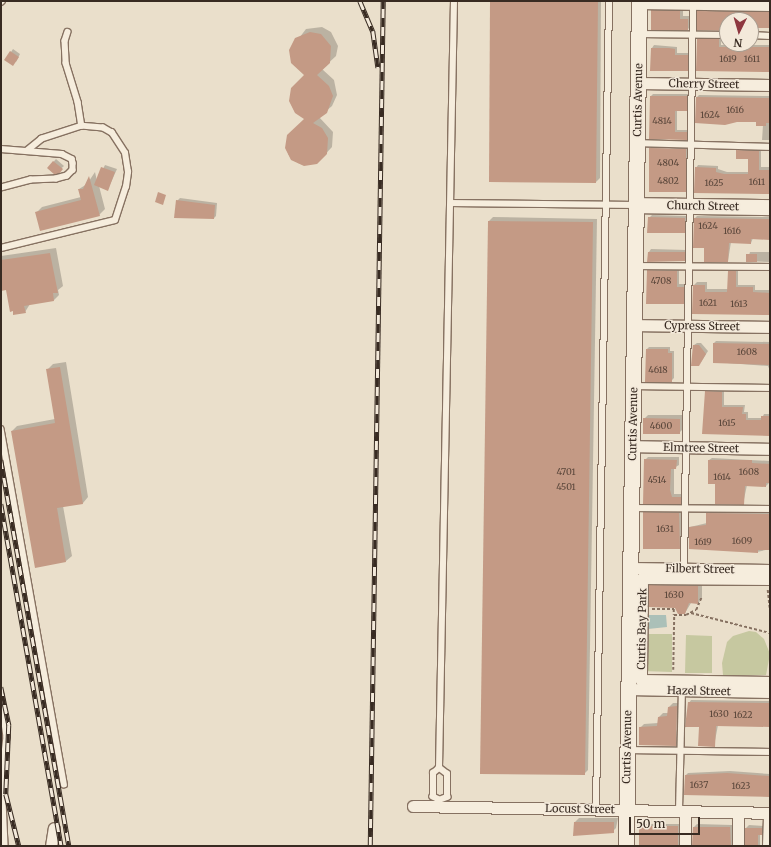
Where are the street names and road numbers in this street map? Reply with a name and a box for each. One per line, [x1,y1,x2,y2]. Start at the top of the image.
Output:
street label: Curtis Avenue [631,63,645,137]
street label: Cherry Street [669,77,739,91]
street label: Church Street [667,199,739,213]
street label: Cypress Street [664,319,740,333]
street label: Curtis Avenue [626,387,640,461]
street label: Elmtree Street [663,441,739,455]
street label: Filbert Street [665,562,735,576]
street label: Curtis Bay Park [635,588,649,670]
street label: Hazel Street [667,684,731,698]
street label: Curtis Avenue [620,710,634,784]
street label: Locust Street [545,802,615,816]

